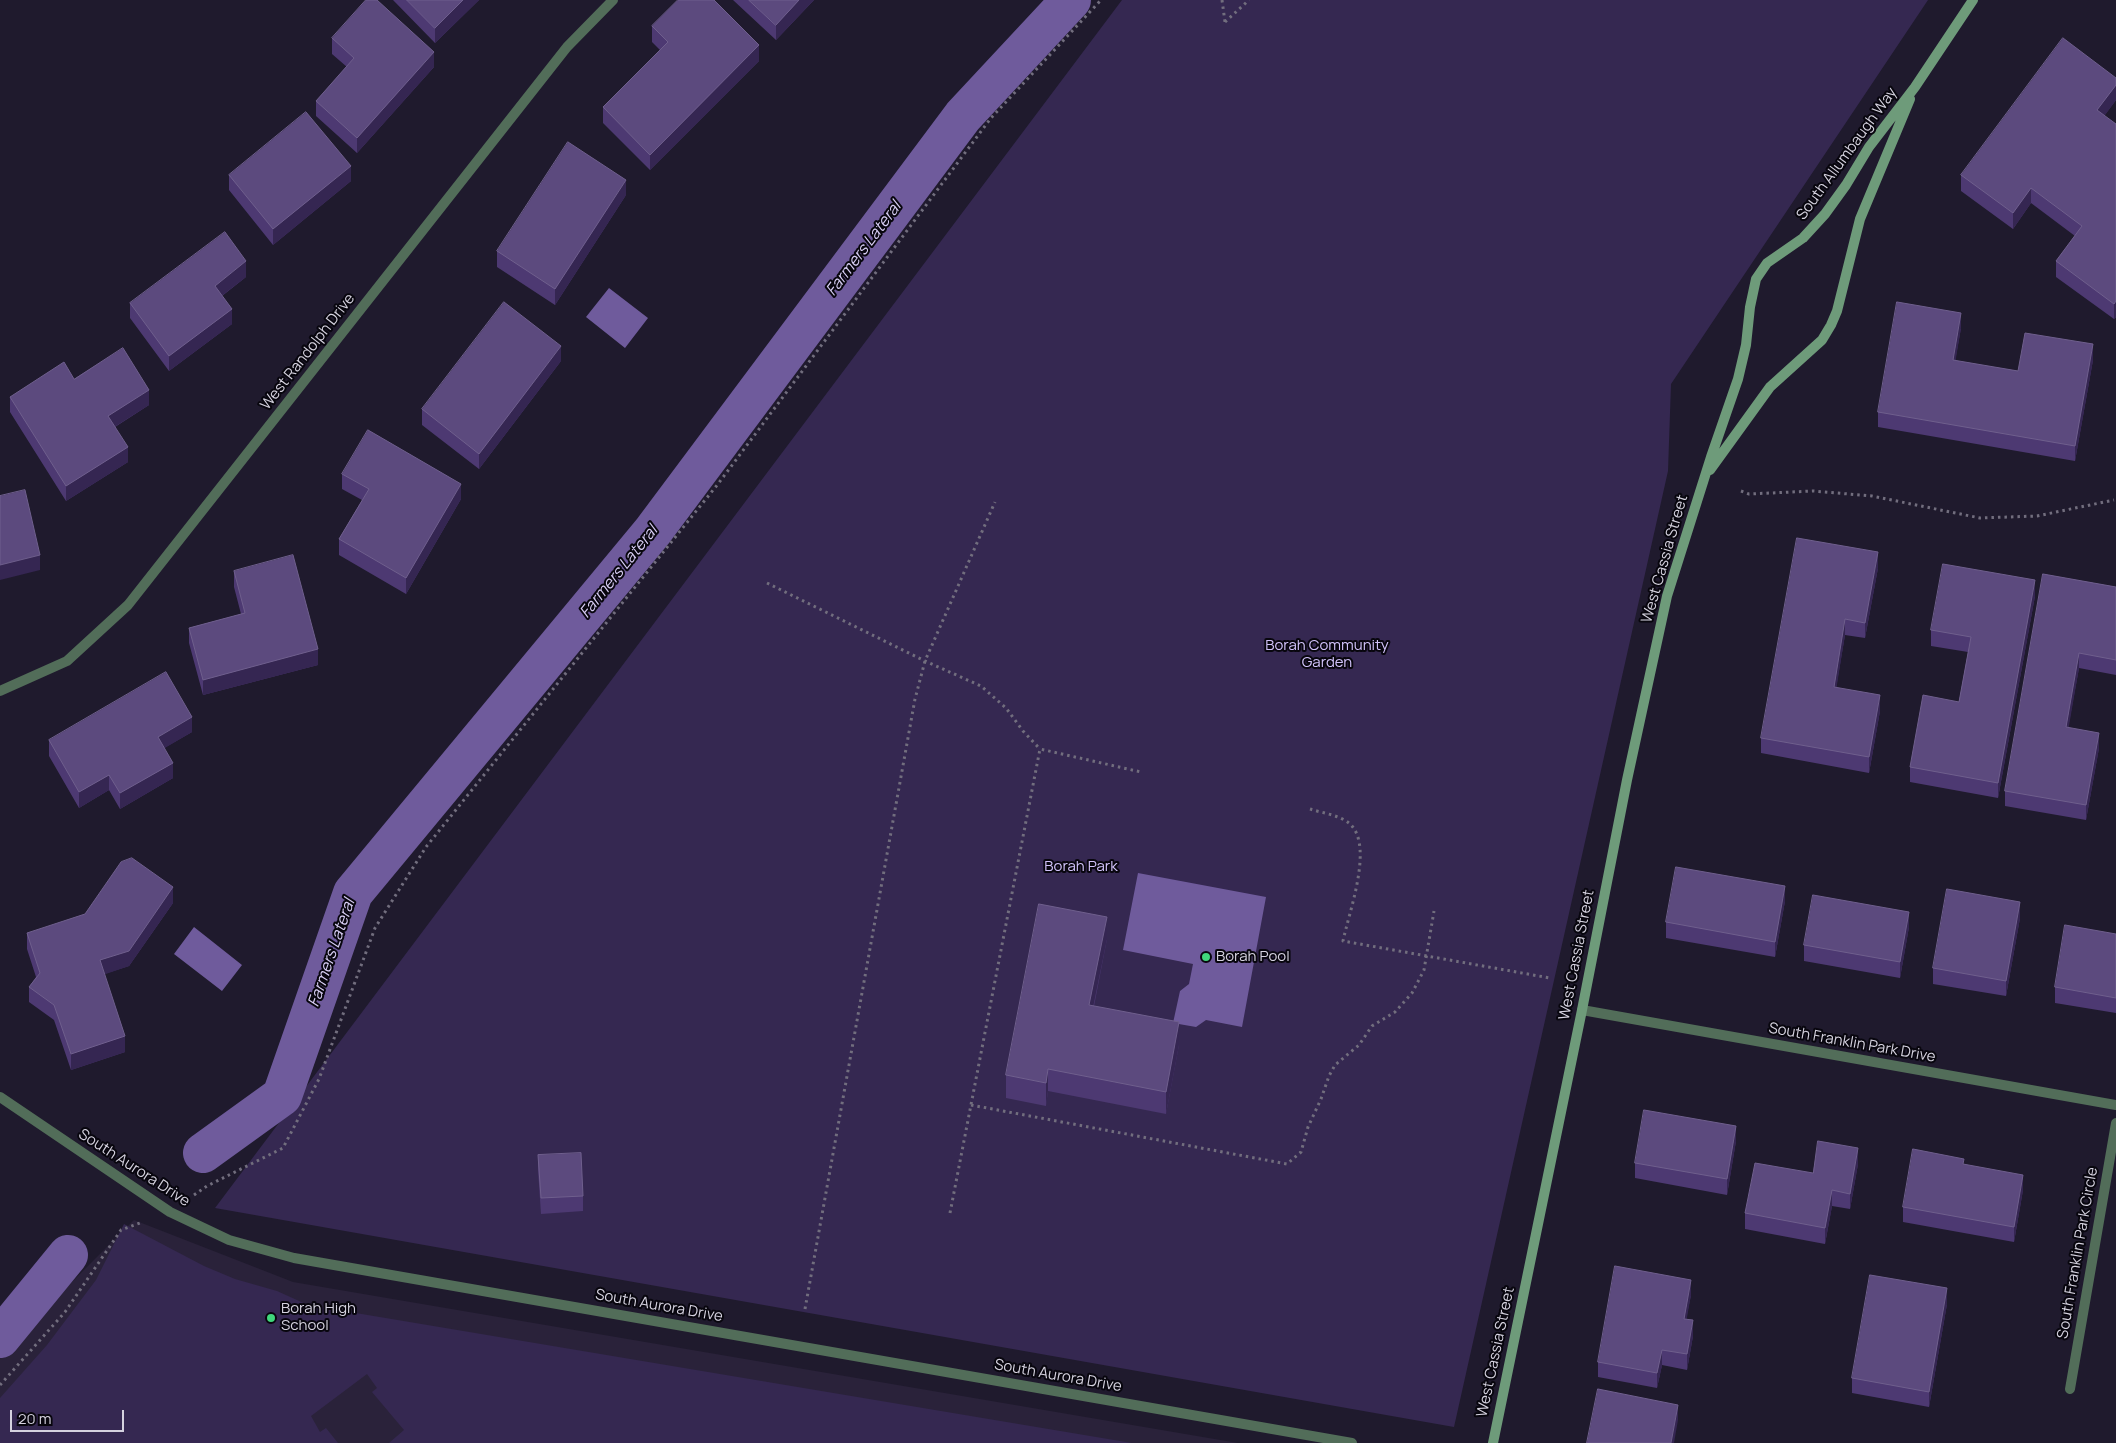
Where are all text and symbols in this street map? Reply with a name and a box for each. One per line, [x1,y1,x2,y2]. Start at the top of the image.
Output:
street label: South Allumbaugh Way [1793,84,1901,224]
water label: Farmers Lateral [822,198,906,300]
street label: West Randolph Drive [257,290,359,414]
street label: West Cassia Street [1638,493,1692,625]
water label: Farmers Lateral [576,522,662,622]
park label: Borah Community Garden [1265,637,1389,672]
park label: Borah Park [1044,858,1118,876]
street label: West Cassia Street [1556,888,1598,1022]
water label: Farmers Lateral [305,897,359,1009]
place label: Borah Pool [1216,948,1290,966]
marker: Borah Pool [1200,951,1212,963]
street label: South Franklin Park Drive [1767,1019,1937,1067]
street label: South Aurora Drive [75,1125,193,1211]
street label: South Franklin Park Circle [2054,1166,2102,1340]
street label: West Cassia Street [1473,1285,1519,1419]
street label: South Aurora Drive [594,1286,724,1326]
place label: Borah High School [281,1300,356,1335]
marker: Borah High School [265,1312,277,1324]
street label: South Aurora Drive [993,1356,1123,1396]
scale bar [12,1400,126,1432]
text: 20 m [18,1408,51,1429]

